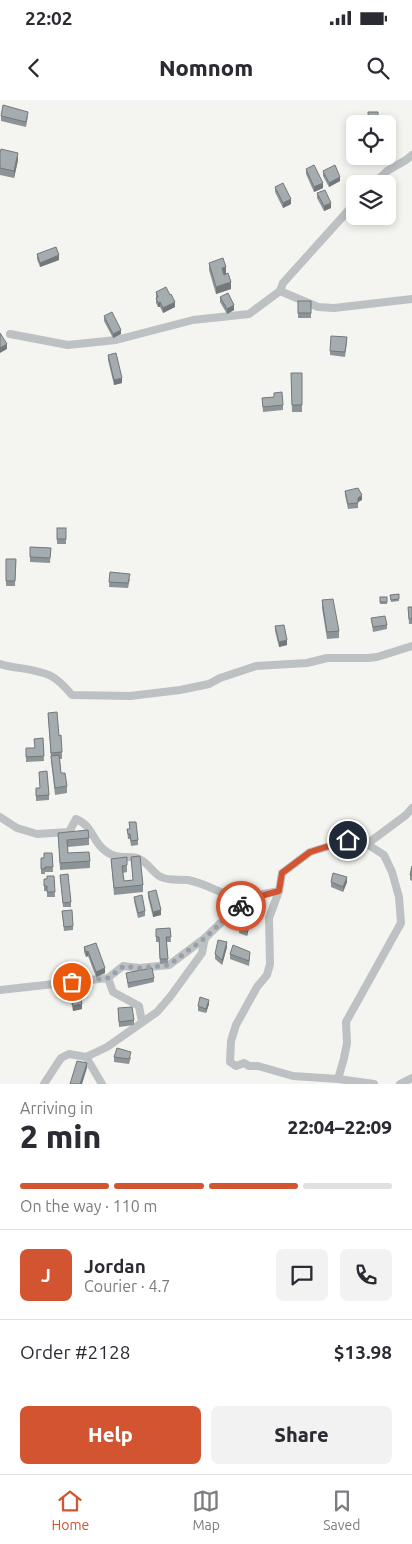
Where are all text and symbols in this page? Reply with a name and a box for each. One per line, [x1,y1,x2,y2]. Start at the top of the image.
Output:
text: 22:02 [25,7,73,29]
icon: back [20,54,48,82]
icon: search [364,54,392,82]
text: Nomnom [159,55,253,80]
map controls [346,115,396,225]
button: locate [346,115,396,165]
button: layers [346,175,396,225]
pin [327,819,369,861]
icon: home [334,826,362,854]
courier [216,881,266,931]
icon: bike [227,892,255,920]
pin [51,961,93,1003]
icon: bag [58,968,86,996]
text: Arriving in [20,1099,93,1117]
text: 22:04–22:09 [287,1116,392,1138]
text: 2 min [20,1118,101,1154]
text: On the way · 110 m [20,1197,157,1215]
button: chat [276,1249,328,1301]
button: phone [340,1249,392,1301]
text: Jordan [84,1255,146,1277]
text: J [41,1264,51,1286]
text: Courier · 4.7 [84,1277,170,1295]
text: Order #2128 [20,1341,130,1363]
text: $13.98 [334,1341,392,1363]
button: Help [20,1406,201,1464]
button: Share [211,1406,392,1464]
tab: Home [51,1487,89,1533]
tab: Map [192,1487,220,1533]
tab: Saved [323,1487,360,1533]

